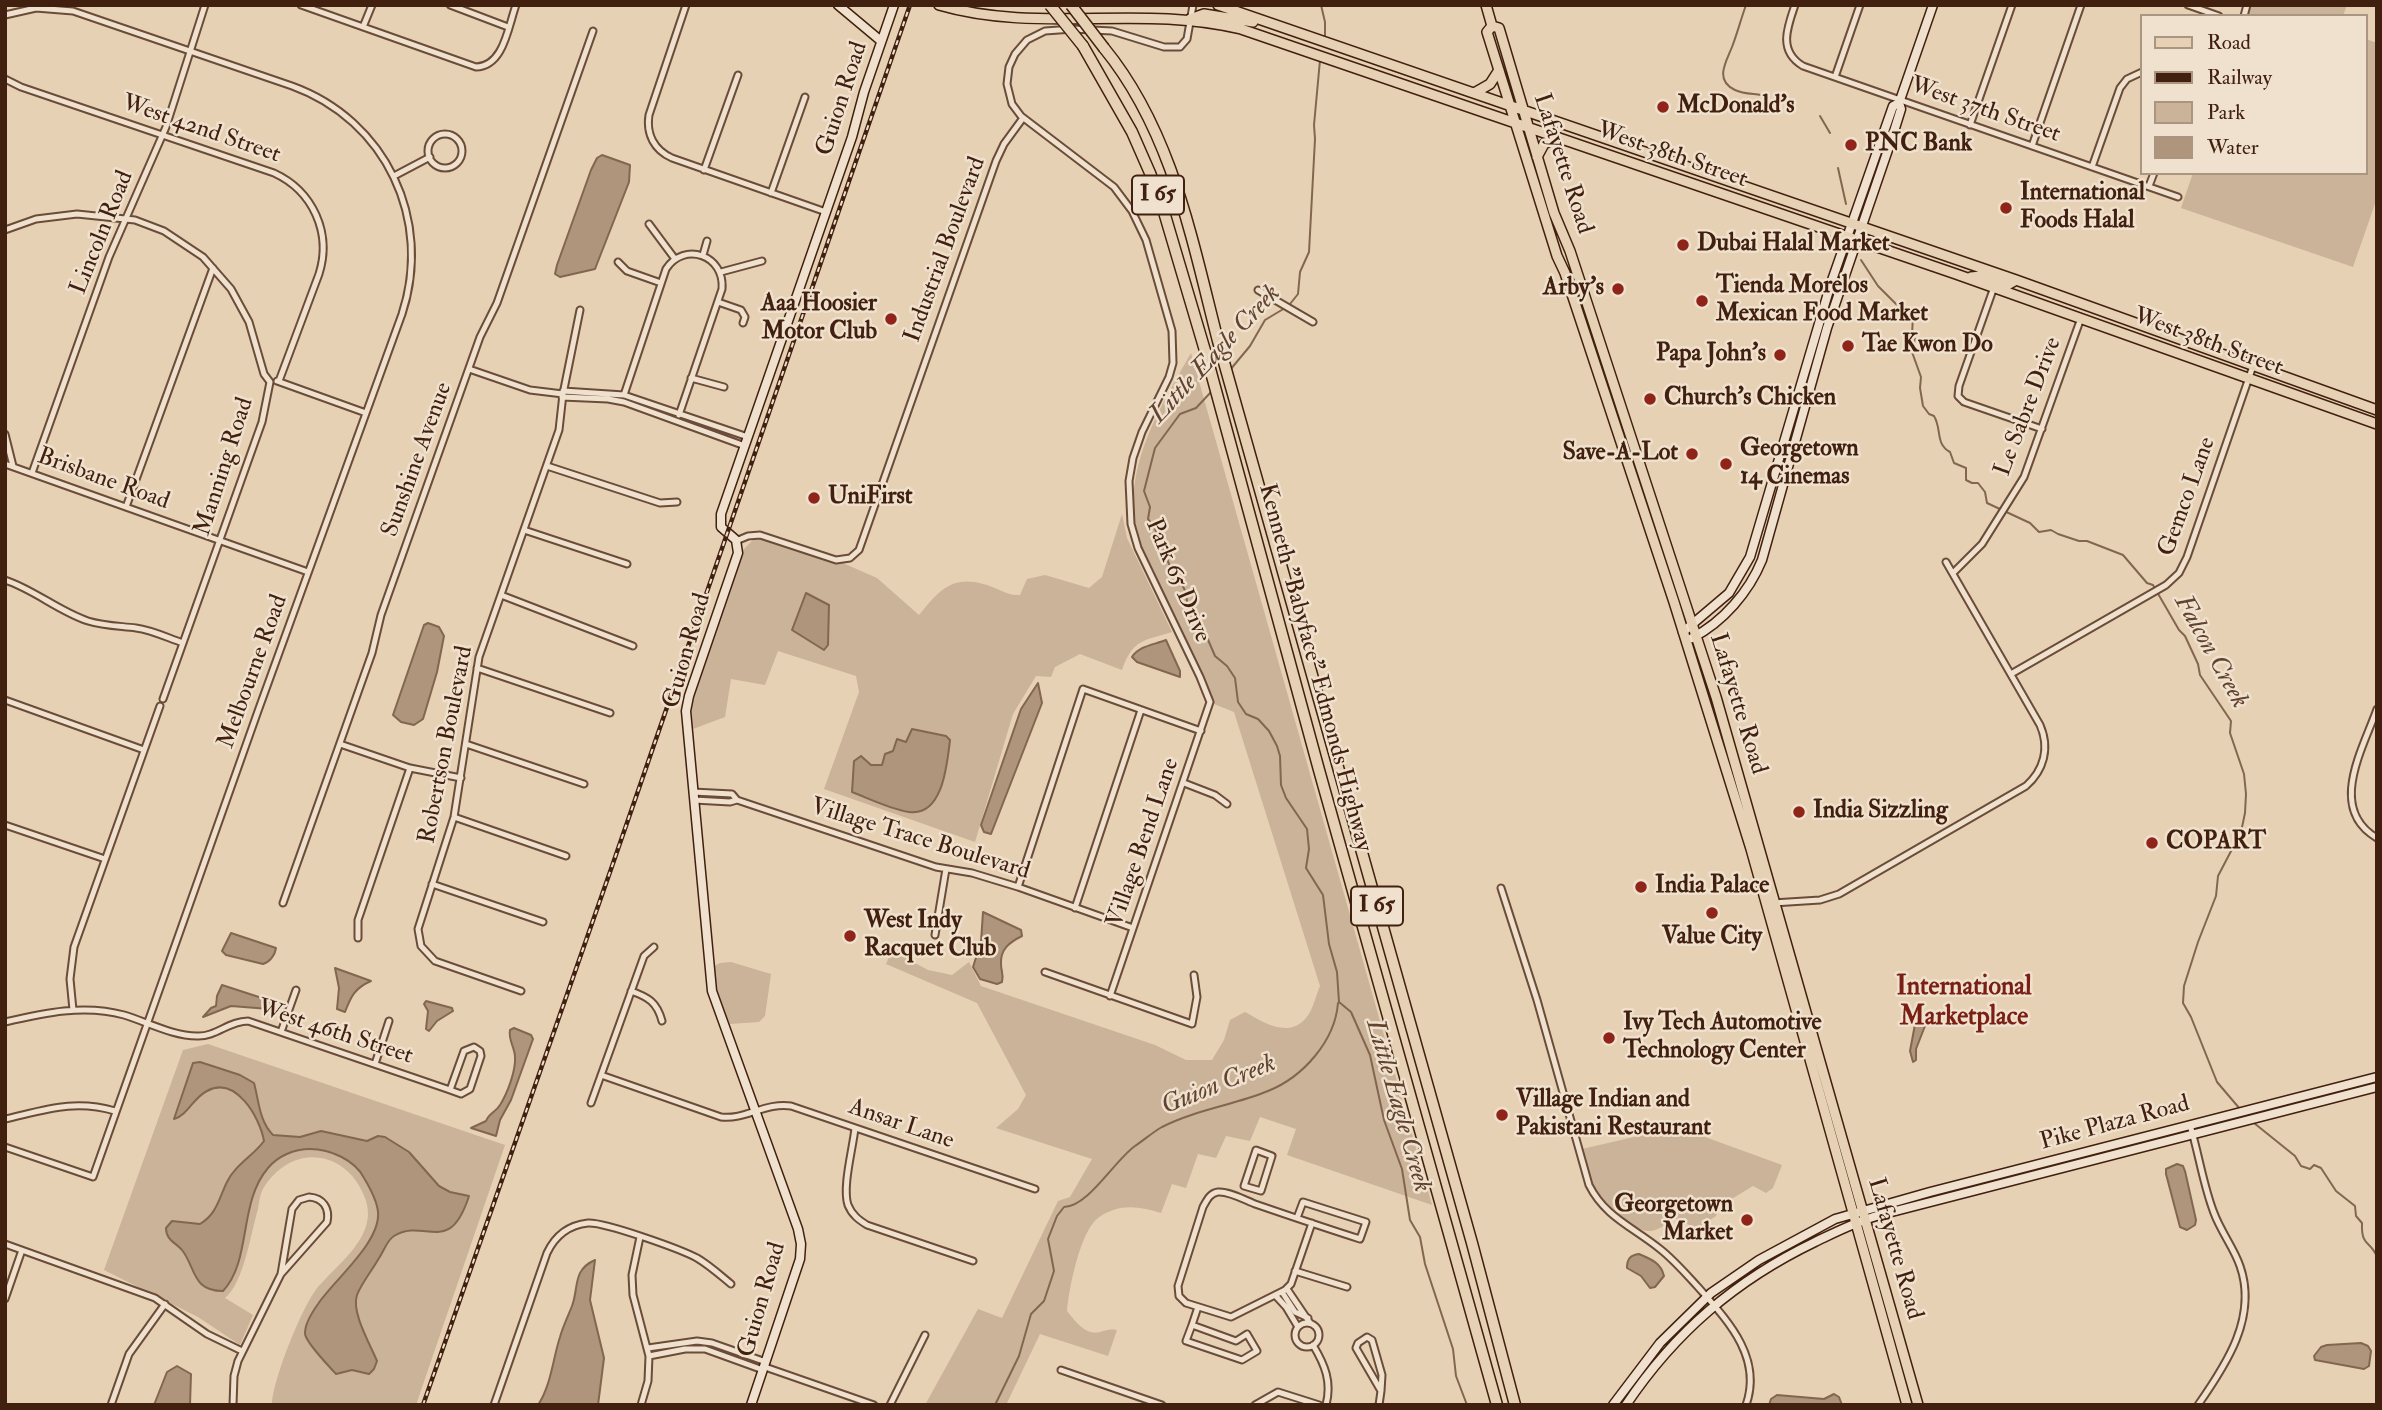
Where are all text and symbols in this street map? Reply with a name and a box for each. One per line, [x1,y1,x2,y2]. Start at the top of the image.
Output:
legend [2140,14,2368,175]
text: Road [2207,29,2251,56]
street label: Guion Road [811,38,875,160]
text: Railway [2207,64,2272,91]
street label: West 37th Street [1906,72,2064,150]
street label: West 42nd Street [118,89,284,171]
street label: Lafayette Road [1526,90,1598,238]
place label: McDonald's [1677,93,1795,121]
marker: McDonald's [1655,99,1671,115]
text: Park [2207,99,2245,126]
street label: West 38th Street [1593,117,1751,195]
place label: PNC Bank [1865,131,1972,159]
text: Water [2207,134,2259,161]
marker: PNC Bank [1843,137,1859,153]
street label: Industrial Boulevard [899,153,993,347]
street label: Lincoln Road [65,167,141,299]
road number: I 65 [1132,176,1184,214]
place label: International Foods Halal [2020,180,2145,236]
marker: International Foods Halal [1998,200,2014,216]
place label: Dubai Halal Market [1697,231,1889,259]
marker: Dubai Halal Market [1675,237,1691,253]
place label: Tienda Morelos Mexican Food Market [1716,273,1928,329]
place label: Arby's [1543,275,1604,303]
water label: Little Eagle Creek [1144,279,1288,431]
marker: Arby's [1610,281,1626,297]
place label: Aaa Hoosier Motor Club [761,291,877,347]
marker: Tienda Morelos Mexican Food Market [1694,293,1710,309]
street label: West 38th Street [2129,303,2287,383]
marker: Aaa Hoosier Motor Club [883,311,899,327]
place label: Tae Kwon Do [1862,332,1993,360]
street label: Le Sabre Drive [1989,334,2069,480]
marker: Tae Kwon Do [1840,338,1856,354]
place label: Papa John's [1656,341,1766,369]
marker: Papa John's [1772,347,1788,363]
street label: Sunshine Avenue [377,379,459,541]
place label: Church's Chicken [1664,385,1836,413]
marker: Church's Chicken [1642,391,1658,407]
street label: Manning Road [189,394,261,540]
street label: Gemco Lane [2153,434,2223,560]
place label: Georgetown 14 Cinemas [1740,436,1859,492]
place label: Save-A-Lot [1563,440,1678,468]
street label: Brisbane Road [33,443,173,517]
marker: Save-A-Lot [1684,446,1700,462]
marker: Georgetown 14 Cinemas [1718,456,1734,472]
street label: Kenneth "Babyface" Edmonds Highway [1251,481,1377,855]
place label: UniFirst [828,484,912,512]
marker: UniFirst [806,490,822,506]
street label: Park 65 Drive [1138,515,1216,647]
street label: Guion Road [658,590,718,712]
water label: Falcon Creek [2166,590,2254,714]
street label: Melbourne Road [213,591,295,753]
street label: Lafayette Road [1702,630,1772,778]
street label: Robertson Boulevard [414,644,480,846]
street label: Village Bend Lane [1102,755,1186,931]
street label: Village Trace Boulevard [807,793,1033,887]
place label: India Sizzling [1813,798,1948,826]
marker: India Sizzling [1791,804,1807,820]
place label: COPART [2166,829,2266,857]
marker: COPART [2144,835,2160,851]
place label: India Palace [1655,873,1769,901]
marker: India Palace [1633,879,1649,895]
road number: I 65 [1351,886,1403,925]
marker: Value City [1704,905,1720,921]
place label: West Indy Racquet Club [864,908,996,964]
place label: Value City [1662,924,1762,952]
marker: West Indy Racquet Club [842,928,858,944]
district label: International Marketplace [1896,972,2032,1034]
street label: West 46th Street [254,994,416,1072]
place label: Ivy Tech Automotive Technology Center [1623,1010,1822,1066]
water label: Little Eagle Creek [1357,1016,1437,1196]
marker: Ivy Tech Automotive Technology Center [1601,1030,1617,1046]
water label: Guion Creek [1157,1049,1281,1123]
place label: Village Indian and Pakistani Restaurant [1516,1087,1711,1143]
street label: Pike Plaza Road [2037,1090,2193,1158]
street label: Ansar Lane [845,1094,957,1156]
marker: Village Indian and Pakistani Restaurant [1494,1107,1510,1123]
street label: Lafayette Road [1860,1175,1928,1323]
place label: Georgetown Market [1614,1192,1733,1248]
marker: Georgetown Market [1739,1212,1755,1228]
street label: Guion Road [733,1239,793,1361]

